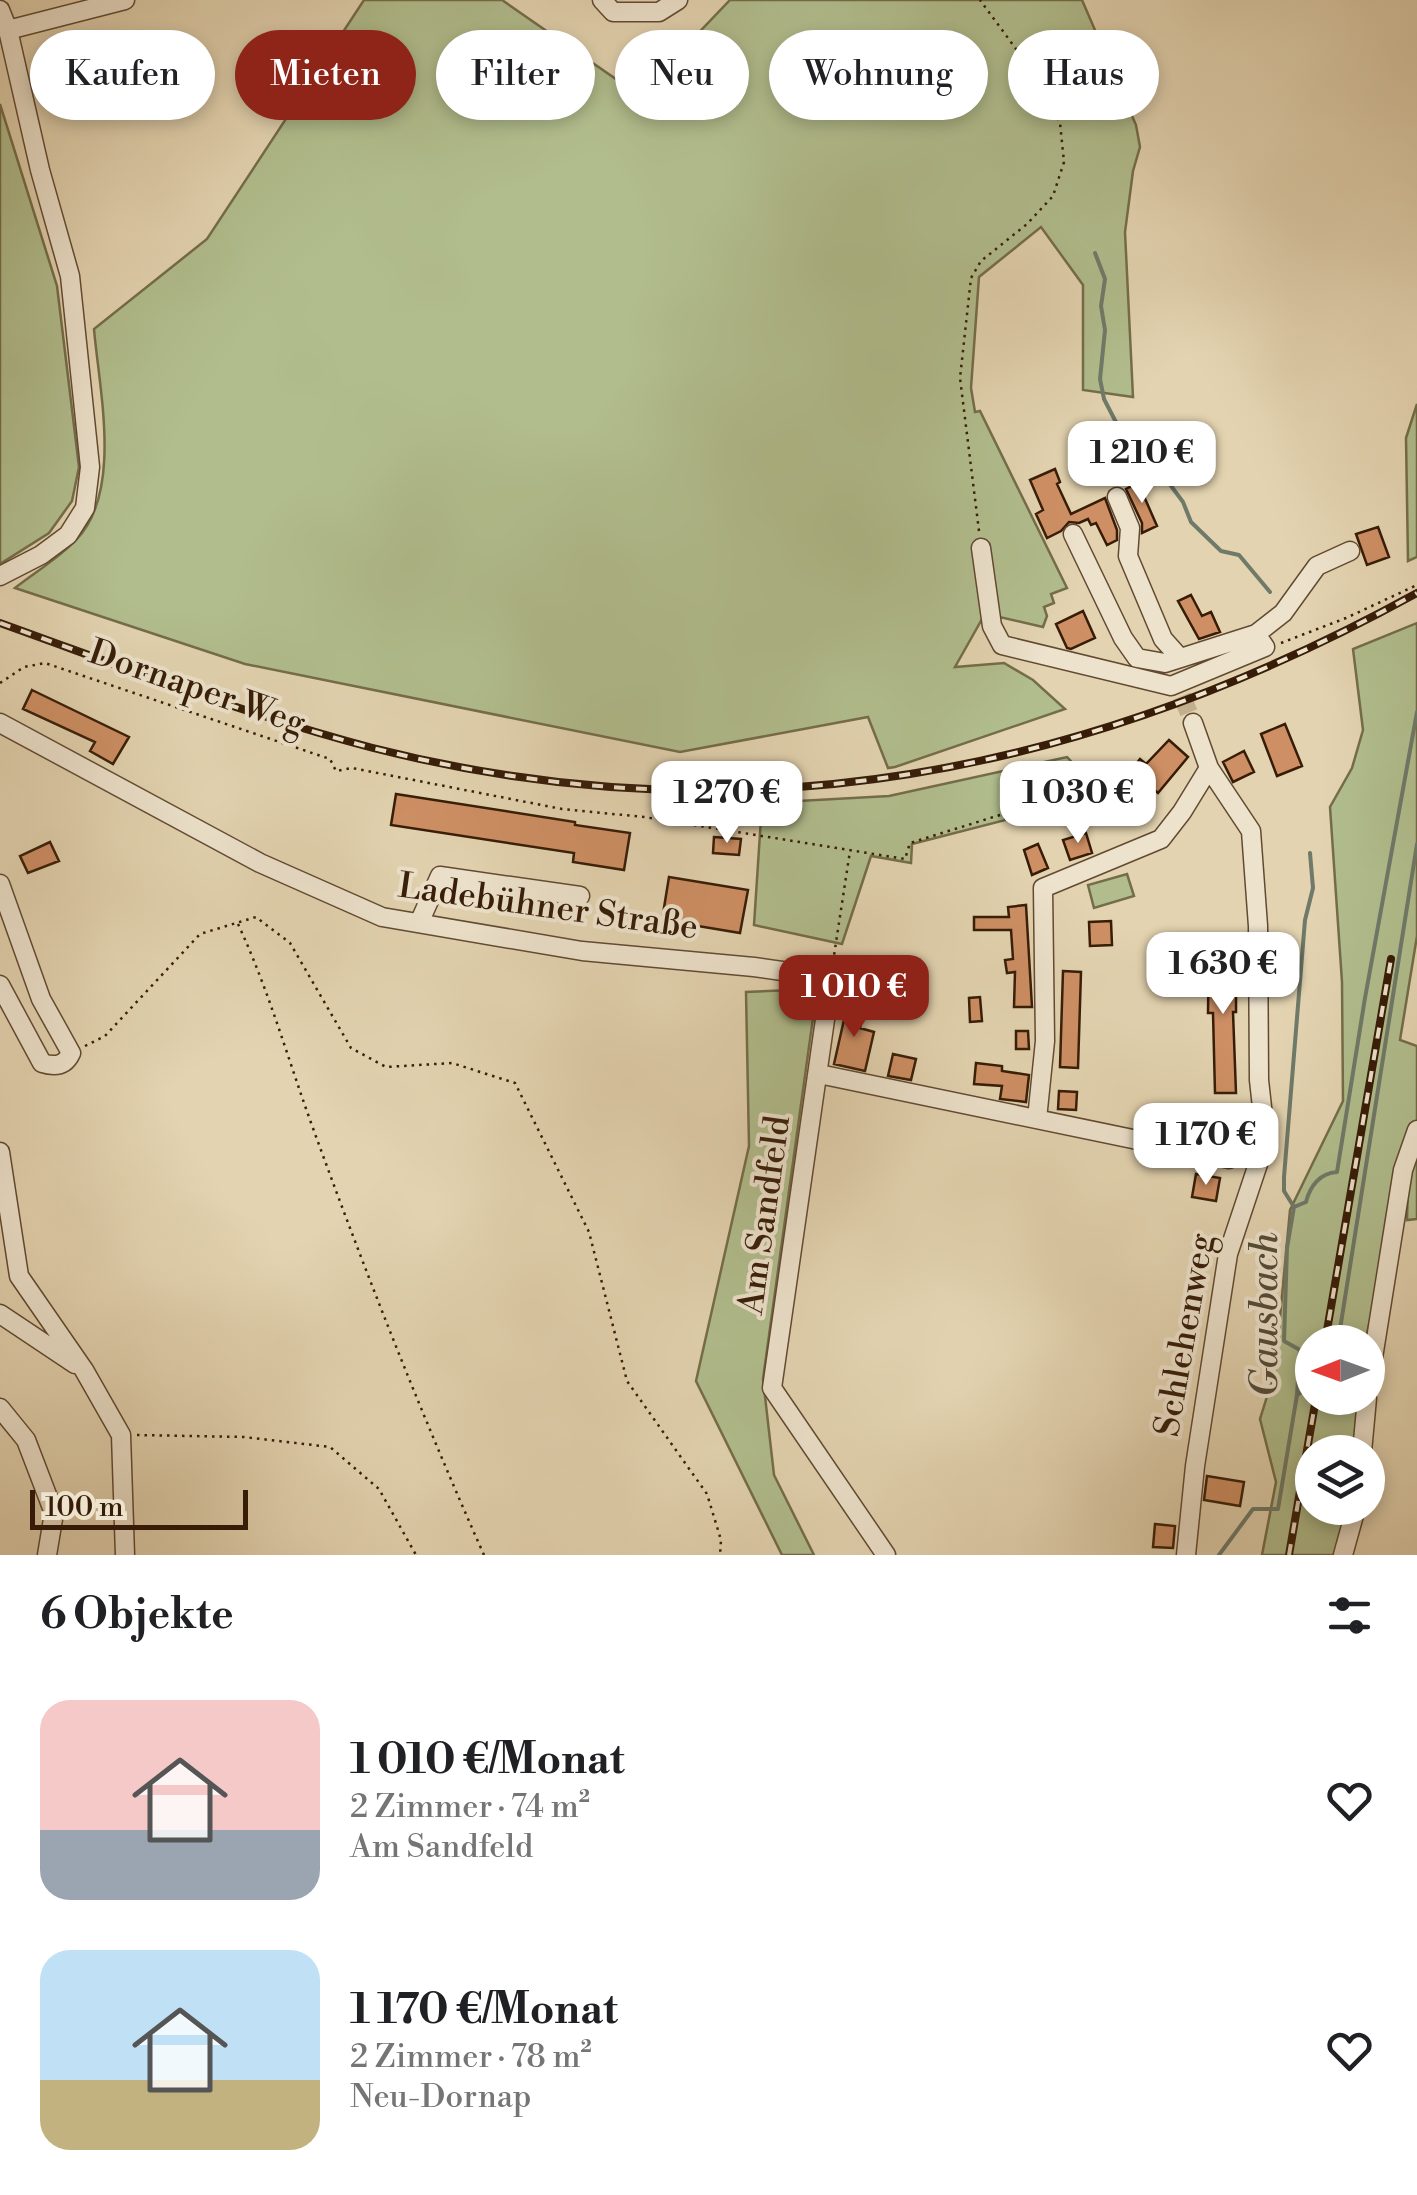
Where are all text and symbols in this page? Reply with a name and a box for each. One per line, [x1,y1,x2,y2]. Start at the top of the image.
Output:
chip: Kaufen [30,30,215,120]
chip: Mieten [235,30,416,120]
chip: Filter [436,30,595,120]
chip: Neu [615,30,749,120]
chip: Wohnung [769,30,988,120]
chip: Haus [1008,30,1159,120]
pin: 1 210 € [1050,421,1234,506]
text: 1 210 € [1090,433,1194,473]
street label: Dornaper Weg [83,631,311,745]
pin: 1 270 € [635,761,819,846]
pin: 1 030 € [986,761,1170,846]
text: 1 270 € [673,773,781,813]
text: 1 030 € [1022,773,1134,813]
street label: Ladebühner Straße [395,865,701,949]
pin: 1 630 € [1131,932,1315,1017]
text: 1 630 € [1168,944,1278,984]
pin: 1 010 € [762,955,946,1040]
text: 1 010 € [801,967,907,1007]
pin: 1 170 € [1114,1103,1298,1188]
street label: Am Sandfeld [730,1113,800,1318]
text: 1 170 € [1155,1115,1257,1155]
street label: Schlehenweg [1146,1230,1224,1440]
water label: Gausbach [1242,1232,1289,1397]
north arrow [1295,1325,1385,1415]
map controls [1295,1325,1385,1525]
button: layers [1295,1435,1385,1525]
scale bar [30,1485,248,1530]
text: 100 m [45,1490,124,1525]
icon: filters [1322,1588,1377,1643]
text: 6 Objekte [40,1589,234,1642]
text: 1 010 €/Monat [350,1734,625,1787]
icon: home [120,1740,240,1860]
icon: heart [1322,1773,1377,1828]
text: 2 Zimmer · 74 m² [350,1787,590,1827]
text: Am Sandfeld [350,1827,533,1867]
text: 1 170 €/Monat [350,1984,618,2037]
icon: home [120,1990,240,2110]
icon: heart [1322,2023,1377,2078]
text: 2 Zimmer · 78 m² [350,2037,592,2077]
text: Neu-Dornap [350,2077,531,2117]

